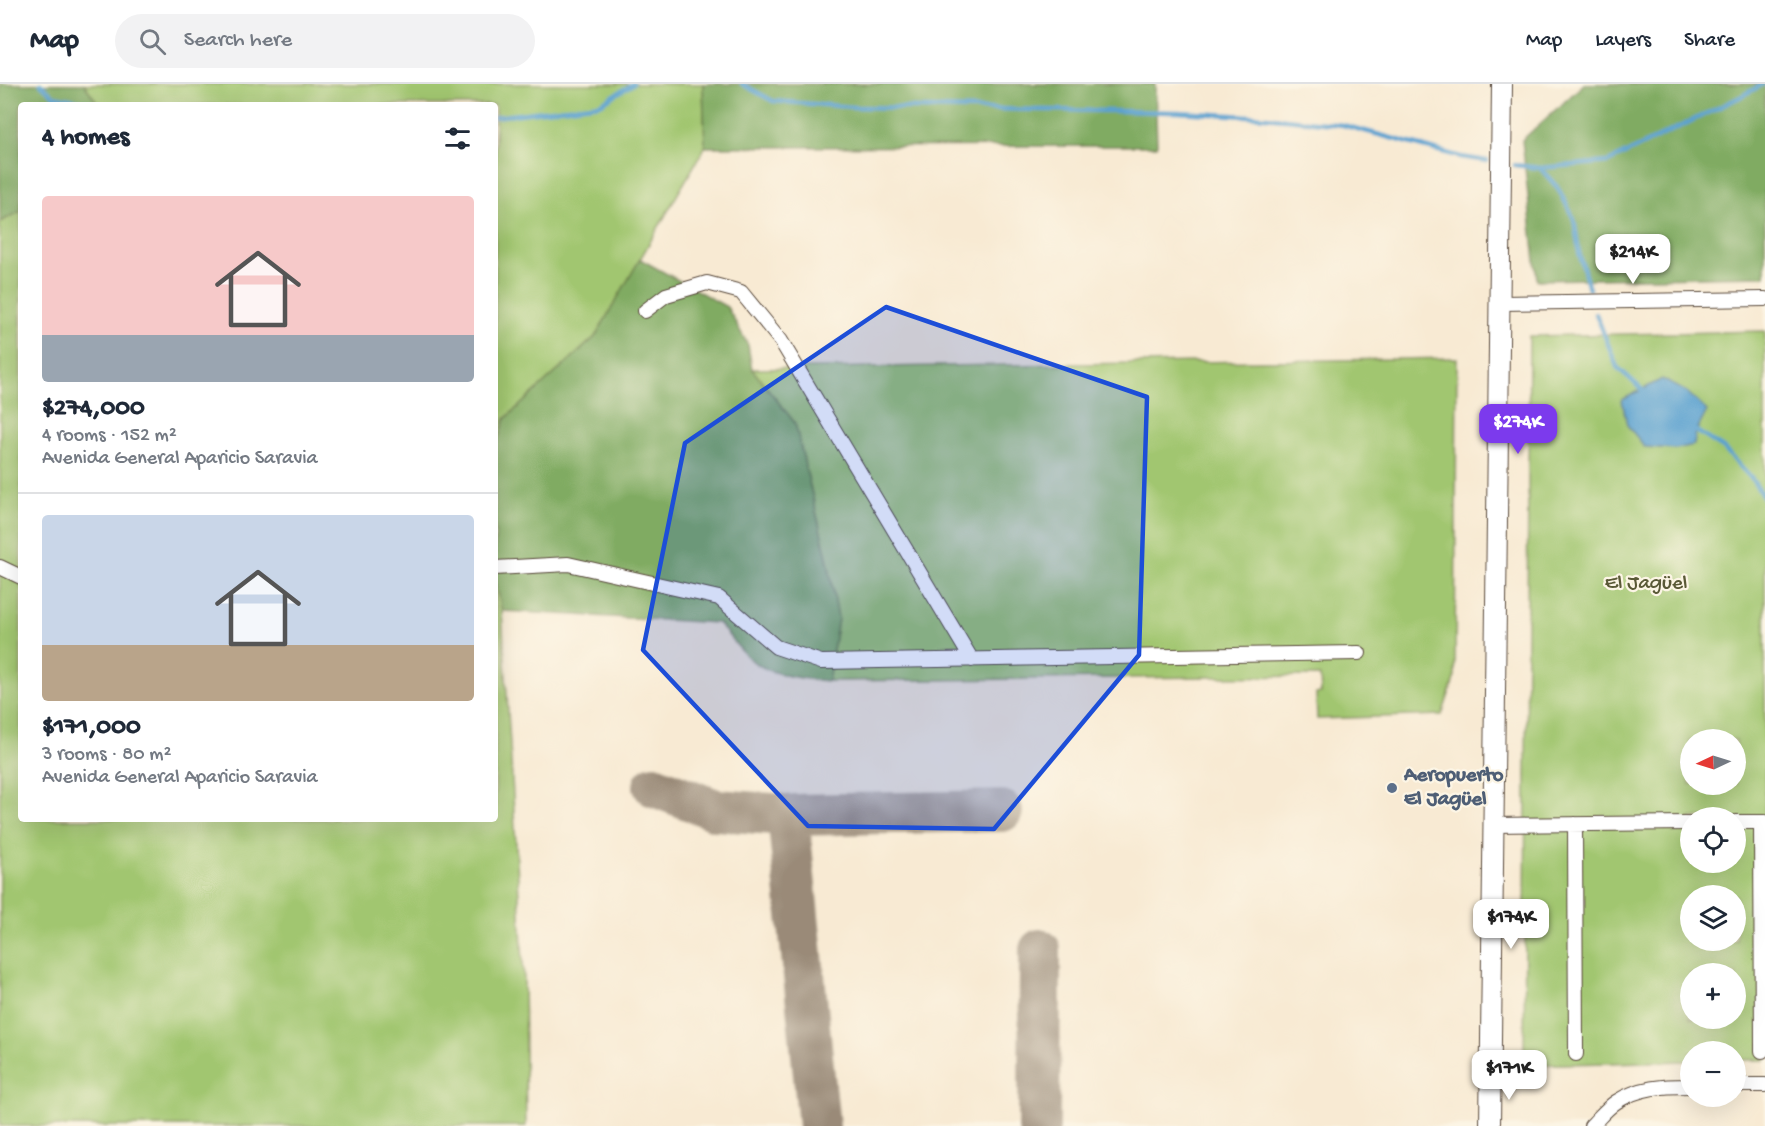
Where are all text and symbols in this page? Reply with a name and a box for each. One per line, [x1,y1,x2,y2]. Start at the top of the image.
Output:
search box [115,14,535,68]
text: Map [30,25,79,58]
icon: search [136,25,169,58]
text: Search here [184,28,292,54]
text: Map [1526,29,1562,54]
text: Layers [1595,29,1651,54]
text: Share [1684,29,1735,54]
icon: filters [441,122,474,155]
text: 4 homes [42,123,129,154]
pin: $214K [1591,234,1675,285]
icon: home [204,235,312,343]
text: $214K [1609,242,1657,265]
text: $274,000 [42,394,145,425]
pin: $274K [1476,404,1560,455]
text: $274K [1493,412,1543,435]
text: 4 rooms · 152 m² [42,425,177,448]
text: Avenida General Aparicio Saravia [42,448,318,471]
icon: home [204,554,312,662]
park label: El Jagüel [1605,572,1687,597]
text: $171,000 [42,713,141,744]
north arrow [1680,729,1746,795]
map controls [1680,729,1746,1107]
text: 3 rooms · 80 m² [42,744,171,767]
place label: Aeropuerto El Jagüel [1403,764,1504,813]
text: Avenida General Aparicio Saravia [42,767,318,790]
marker: Aeropuerto El Jagüel [1385,781,1399,795]
button: locate [1680,807,1746,873]
button: layers [1680,885,1746,951]
pin: $174K [1469,899,1553,950]
text: $174K [1487,907,1535,930]
button: + [1680,963,1746,1029]
button: − [1680,1041,1746,1107]
pin: $171K [1467,1050,1551,1101]
text: $171K [1486,1058,1532,1081]

